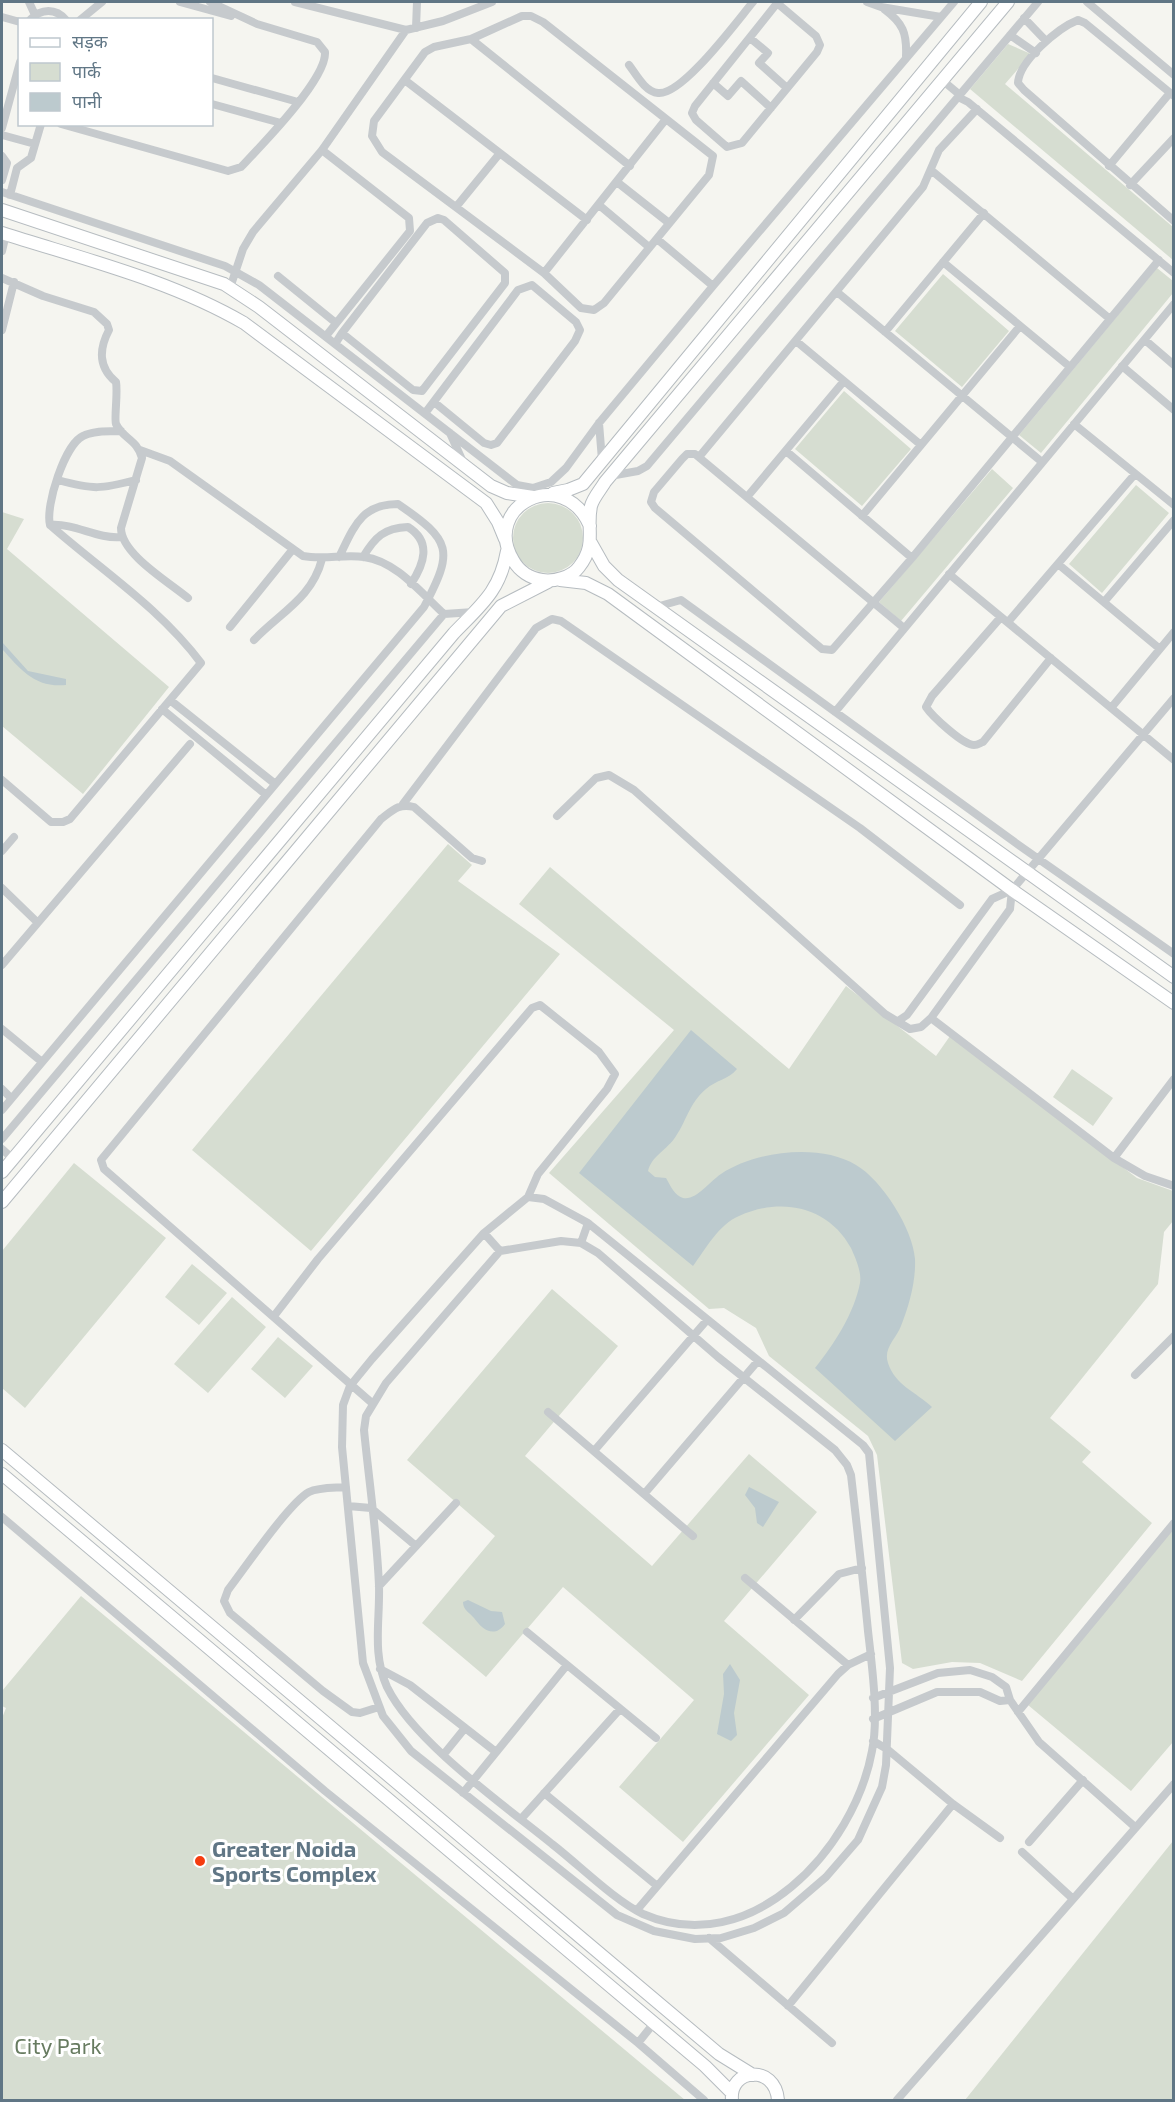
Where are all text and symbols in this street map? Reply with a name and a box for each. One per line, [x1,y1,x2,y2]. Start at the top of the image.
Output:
legend [18,18,213,126]
text: सड़क [72,30,109,52]
text: पार्क [72,60,102,82]
text: पानी [72,90,102,112]
place label: Greater Noida Sports Complex [212,1835,377,1886]
marker: Greater Noida Sports Complex [193,1854,207,1868]
park label: City Park [14,2032,102,2058]

